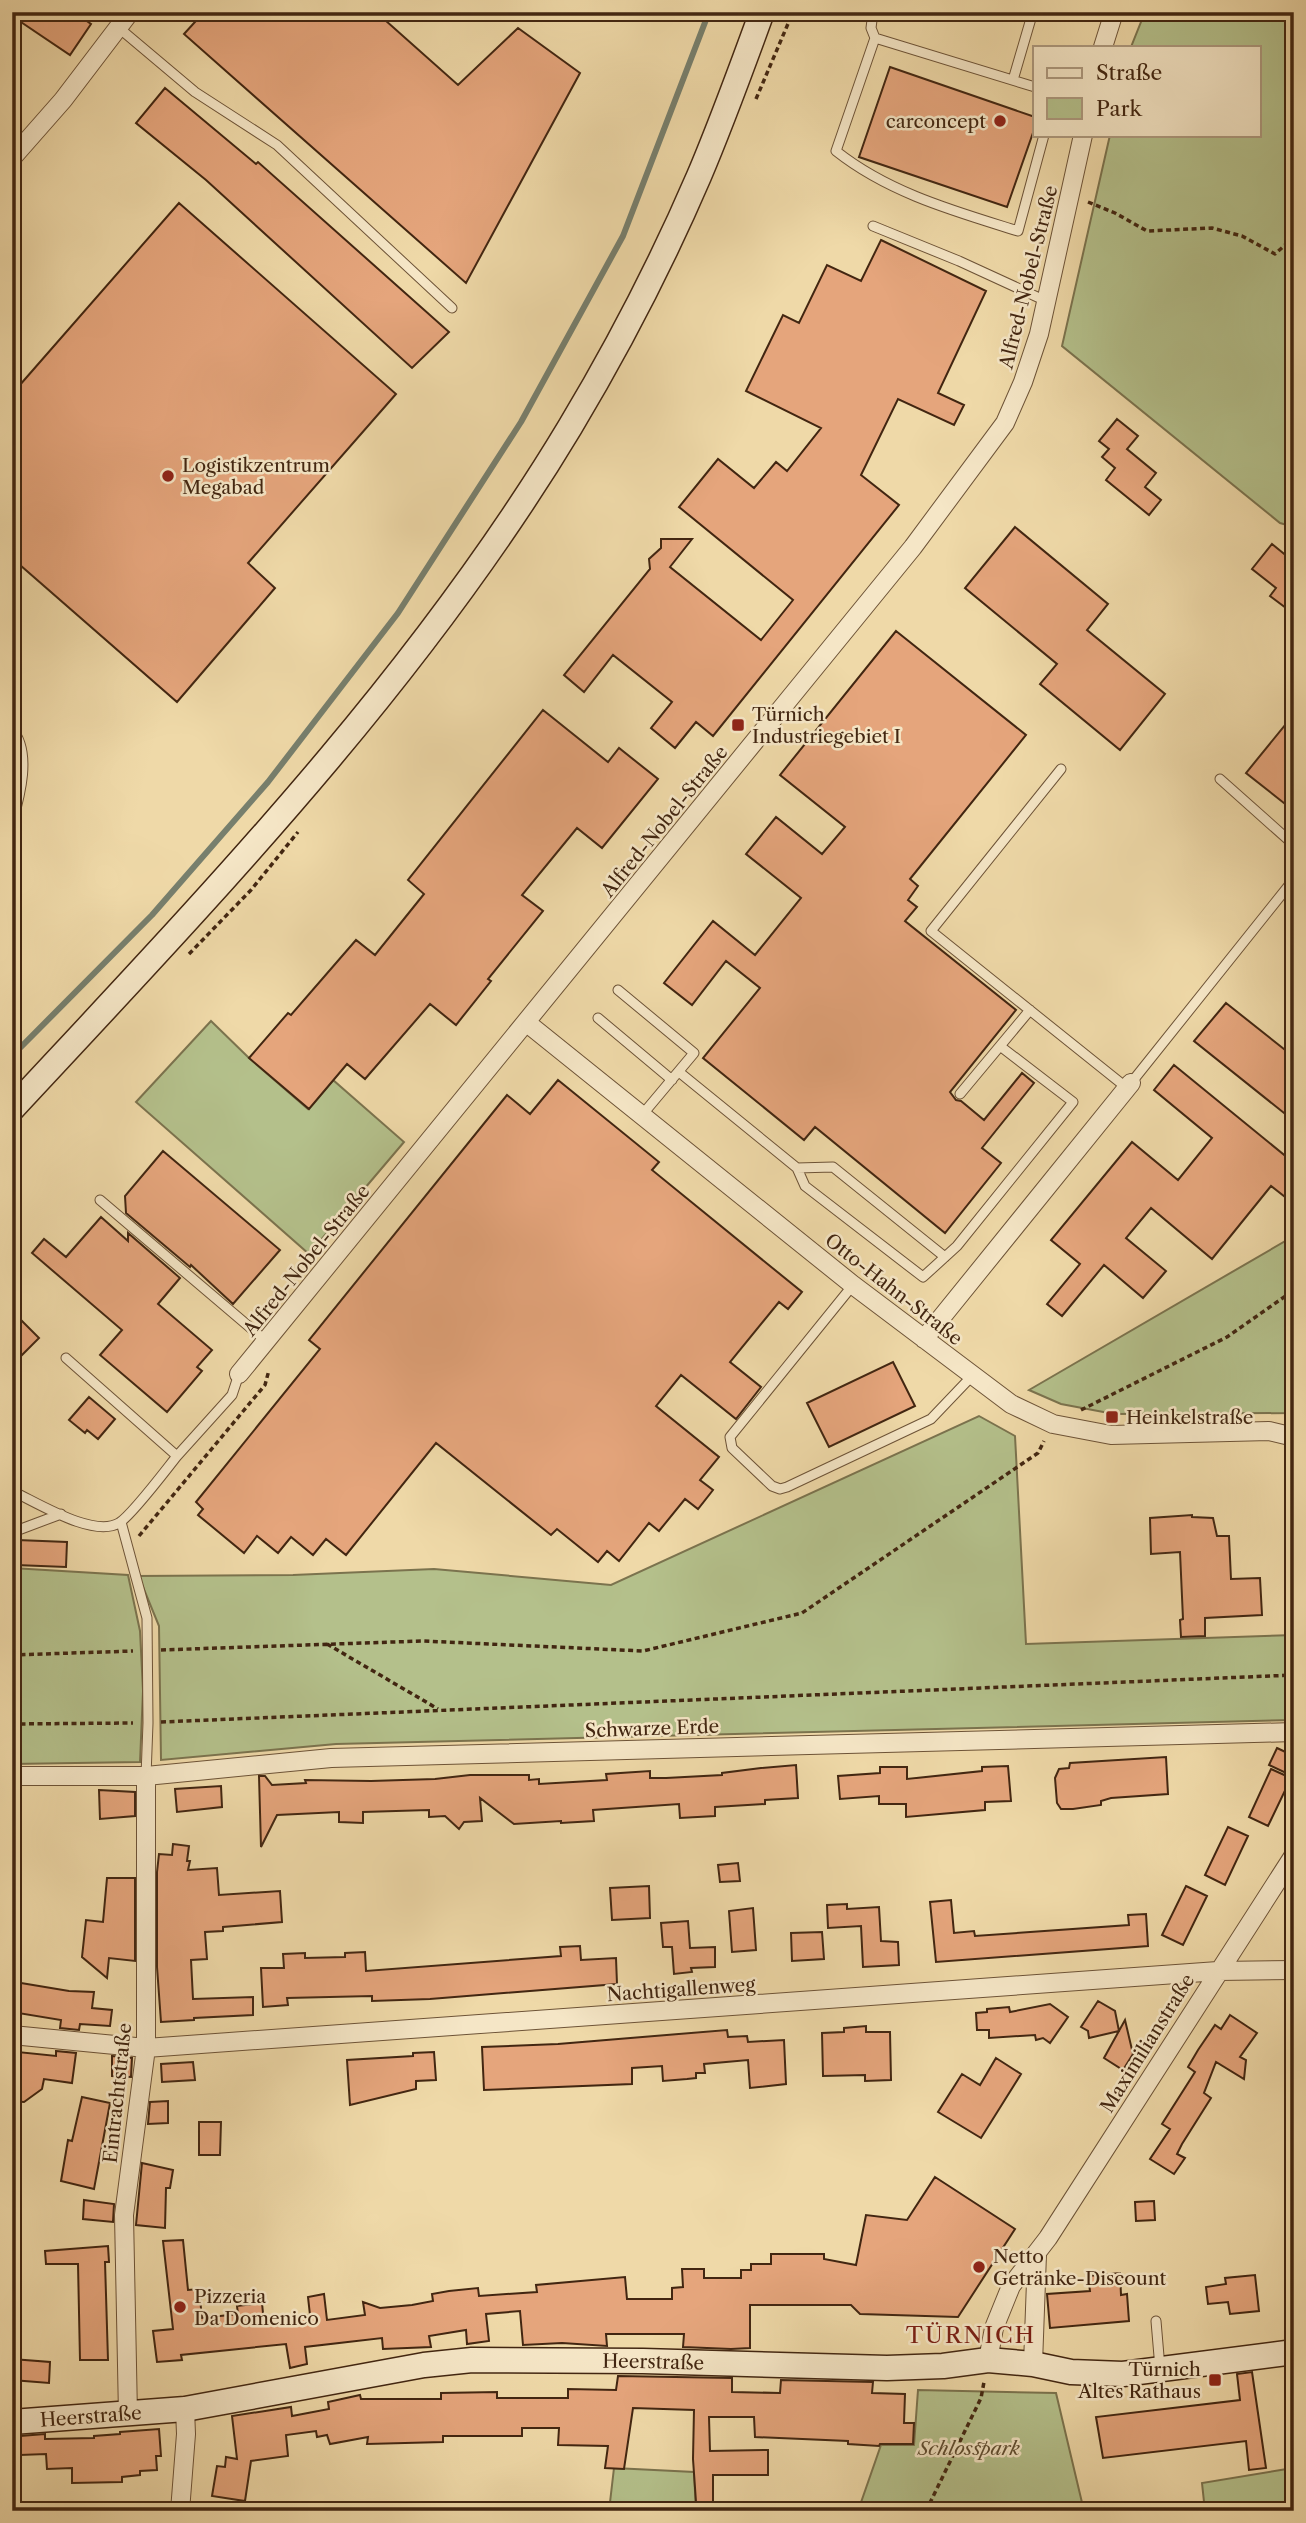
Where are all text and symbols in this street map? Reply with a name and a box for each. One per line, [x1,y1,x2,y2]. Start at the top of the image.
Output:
legend [1033,46,1260,136]
text: Straße [1096,60,1162,85]
text: Park [1096,96,1142,121]
place label: carconcept [886,110,986,133]
marker: carconcept [992,113,1008,129]
street label: Alfred-Nobel-Straße [994,183,1062,372]
place label: Logistikzentrum Megabad [182,454,330,499]
marker: Logistikzentrum Megabad [160,468,176,484]
place label: Türnich Industriegebiet I [752,703,901,748]
marker: Türnich Industriegebiet I [730,717,746,733]
street label: Alfred-Nobel-Straße [596,741,733,902]
street label: Alfred-Nobel-Straße [238,1180,375,1341]
street label: Otto-Hahn-Straße [820,1229,967,1350]
place label: Heinkelstraße [1126,1406,1253,1429]
marker: Heinkelstraße [1104,1409,1120,1425]
street label: Schwarze Erde [584,1715,720,1742]
street label: Maximilianstraße [1095,1970,1199,2117]
street label: Nachtigallenweg [606,1973,757,2006]
street label: Eintrachtstraße [99,2022,136,2164]
place label: Netto Getränke-Discount [993,2245,1167,2290]
marker: Netto Getränke-Discount [971,2259,987,2275]
place label: Pizzeria Da Domenico [194,2285,319,2330]
marker: Pizzeria Da Domenico [172,2299,188,2315]
district label: TÜRNICH [906,2321,1036,2349]
street label: Heerstraße [602,2350,704,2375]
place label: Türnich Altes Rathaus [1077,2358,1201,2403]
marker: Türnich Altes Rathaus [1207,2372,1223,2388]
street label: Heerstraße [39,2401,142,2432]
park label: Schlosspark [917,2437,1020,2460]

